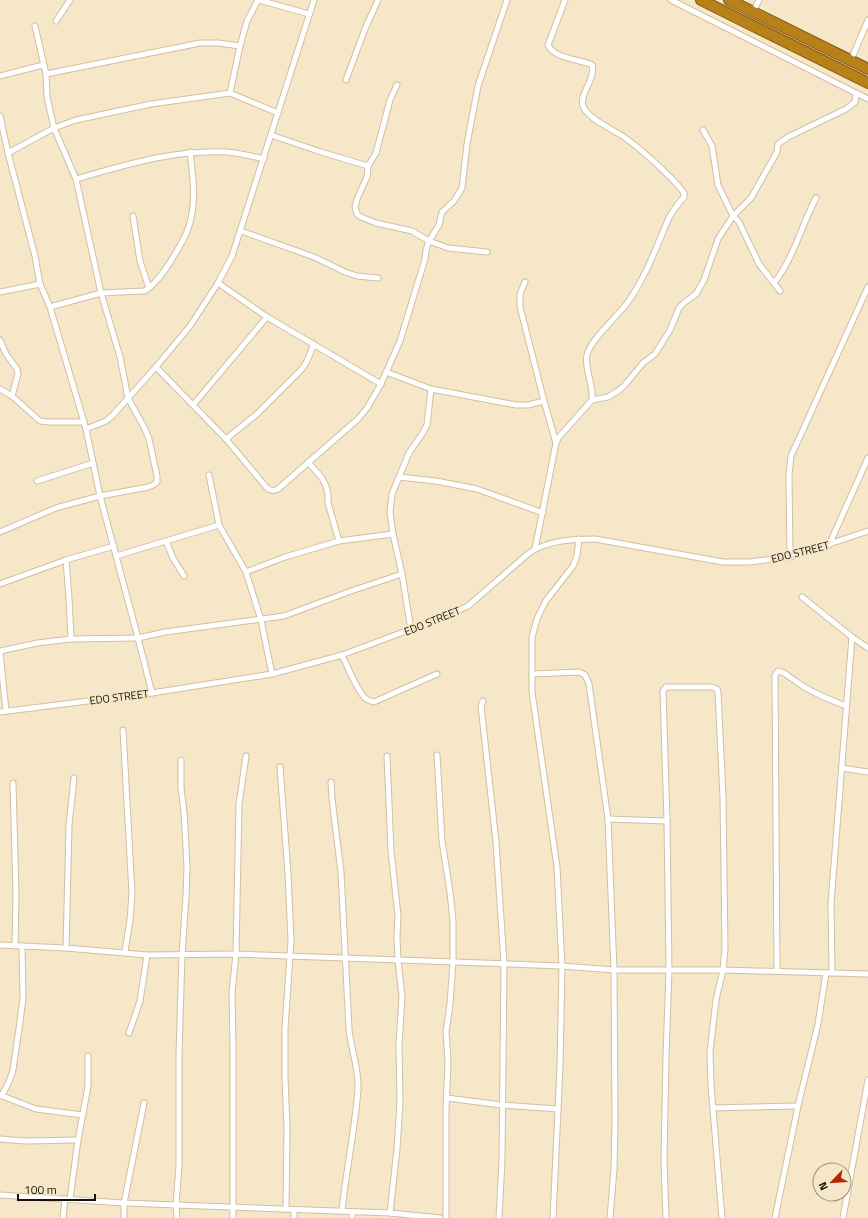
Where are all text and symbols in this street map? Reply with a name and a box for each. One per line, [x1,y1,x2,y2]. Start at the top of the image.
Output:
street label: EDO STREET [769,537,831,567]
street label: EDO STREET [401,602,463,640]
street label: EDO STREET [89,685,150,709]
north arrow [812,1162,852,1202]
scale bar [18,1176,95,1202]
text: N [814,1179,832,1193]
text: 100 m [24,1180,57,1199]

